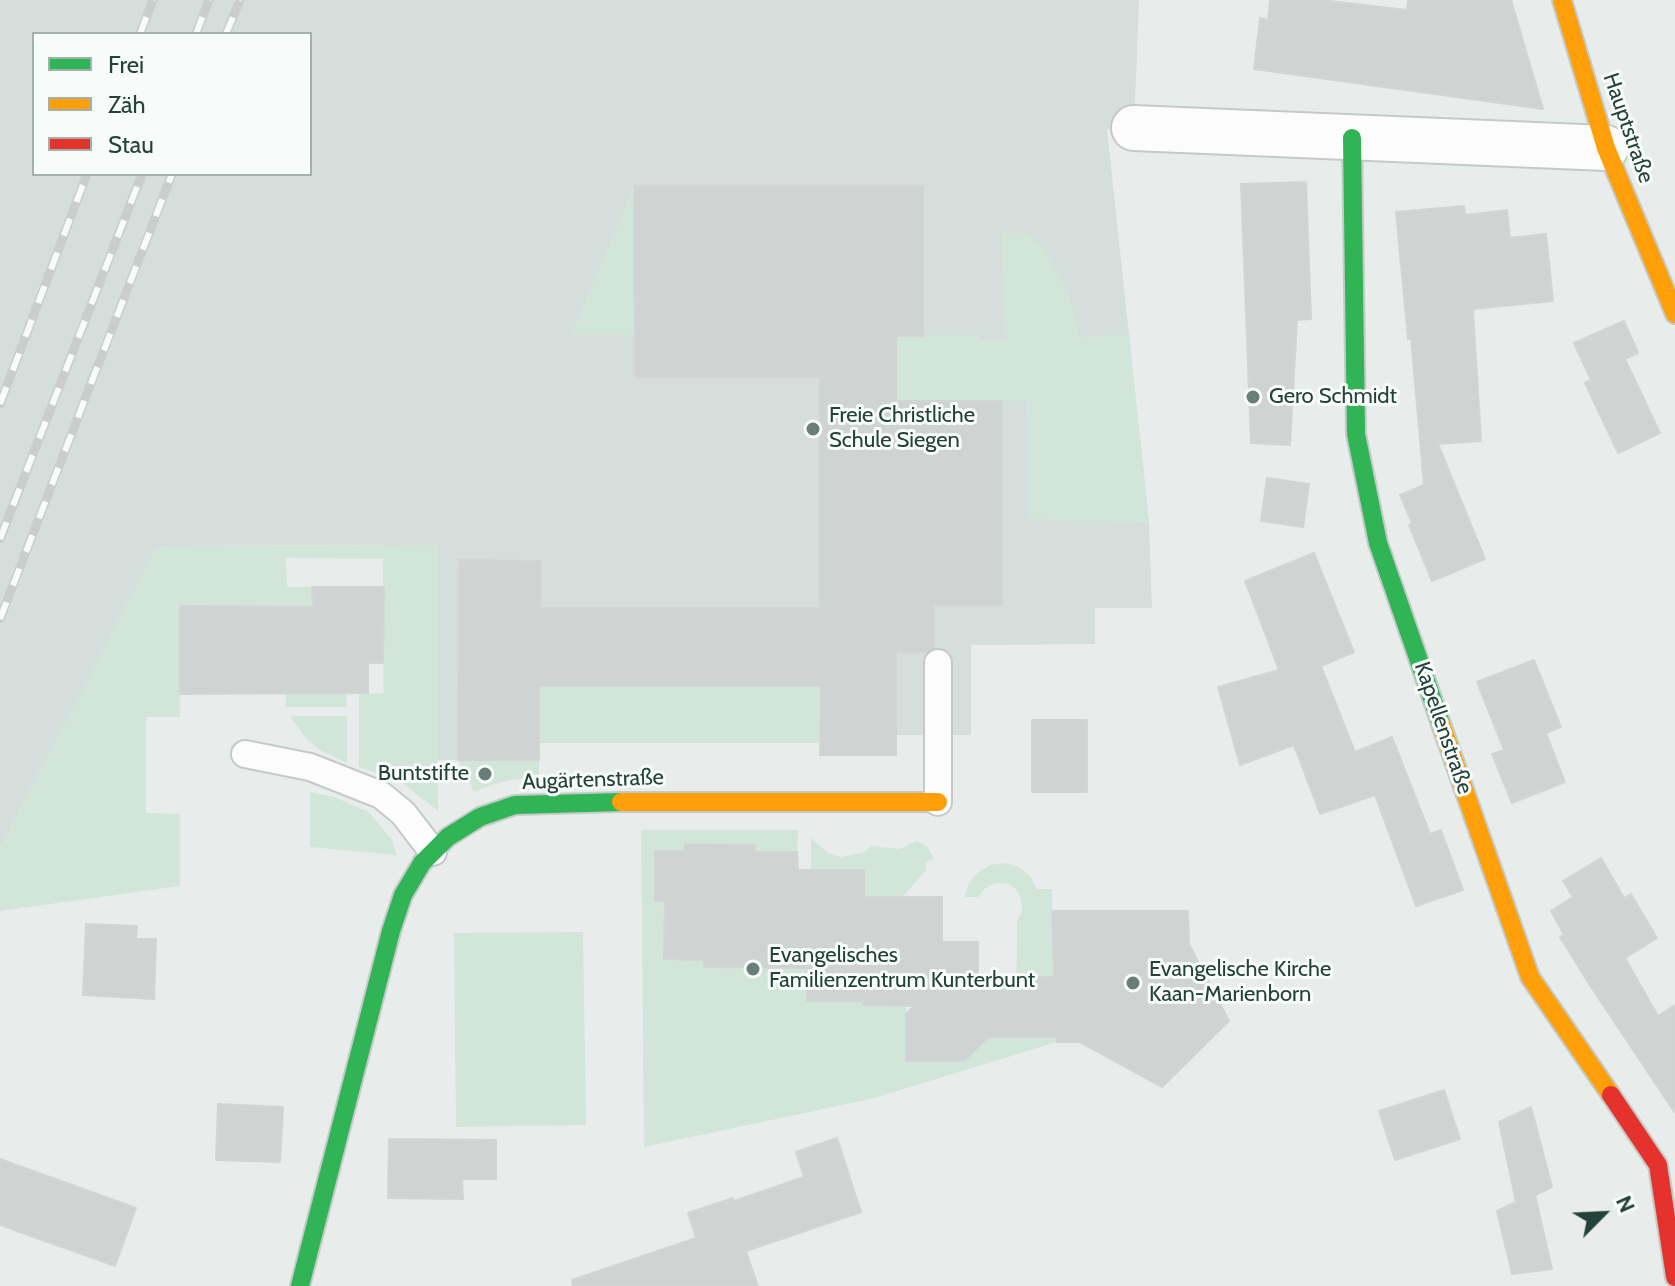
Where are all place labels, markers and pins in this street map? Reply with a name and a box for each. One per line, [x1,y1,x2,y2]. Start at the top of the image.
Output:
place label: Gero Schmidt [1269,384,1397,410]
marker: Gero Schmidt [1244,388,1262,406]
place label: Freie Christliche Schule Siegen [829,403,975,454]
marker: Freie Christliche Schule Siegen [804,420,822,438]
place label: Buntstifte [378,761,469,787]
marker: Buntstifte [476,765,494,783]
place label: Evangelisches Familienzentrum Kunterbunt [769,943,1035,994]
place label: Evangelische Kirche Kaan-Marienborn [1149,957,1331,1008]
marker: Evangelisches Familienzentrum Kunterbunt [744,960,762,978]
marker: Evangelische Kirche Kaan-Marienborn [1124,974,1142,992]

